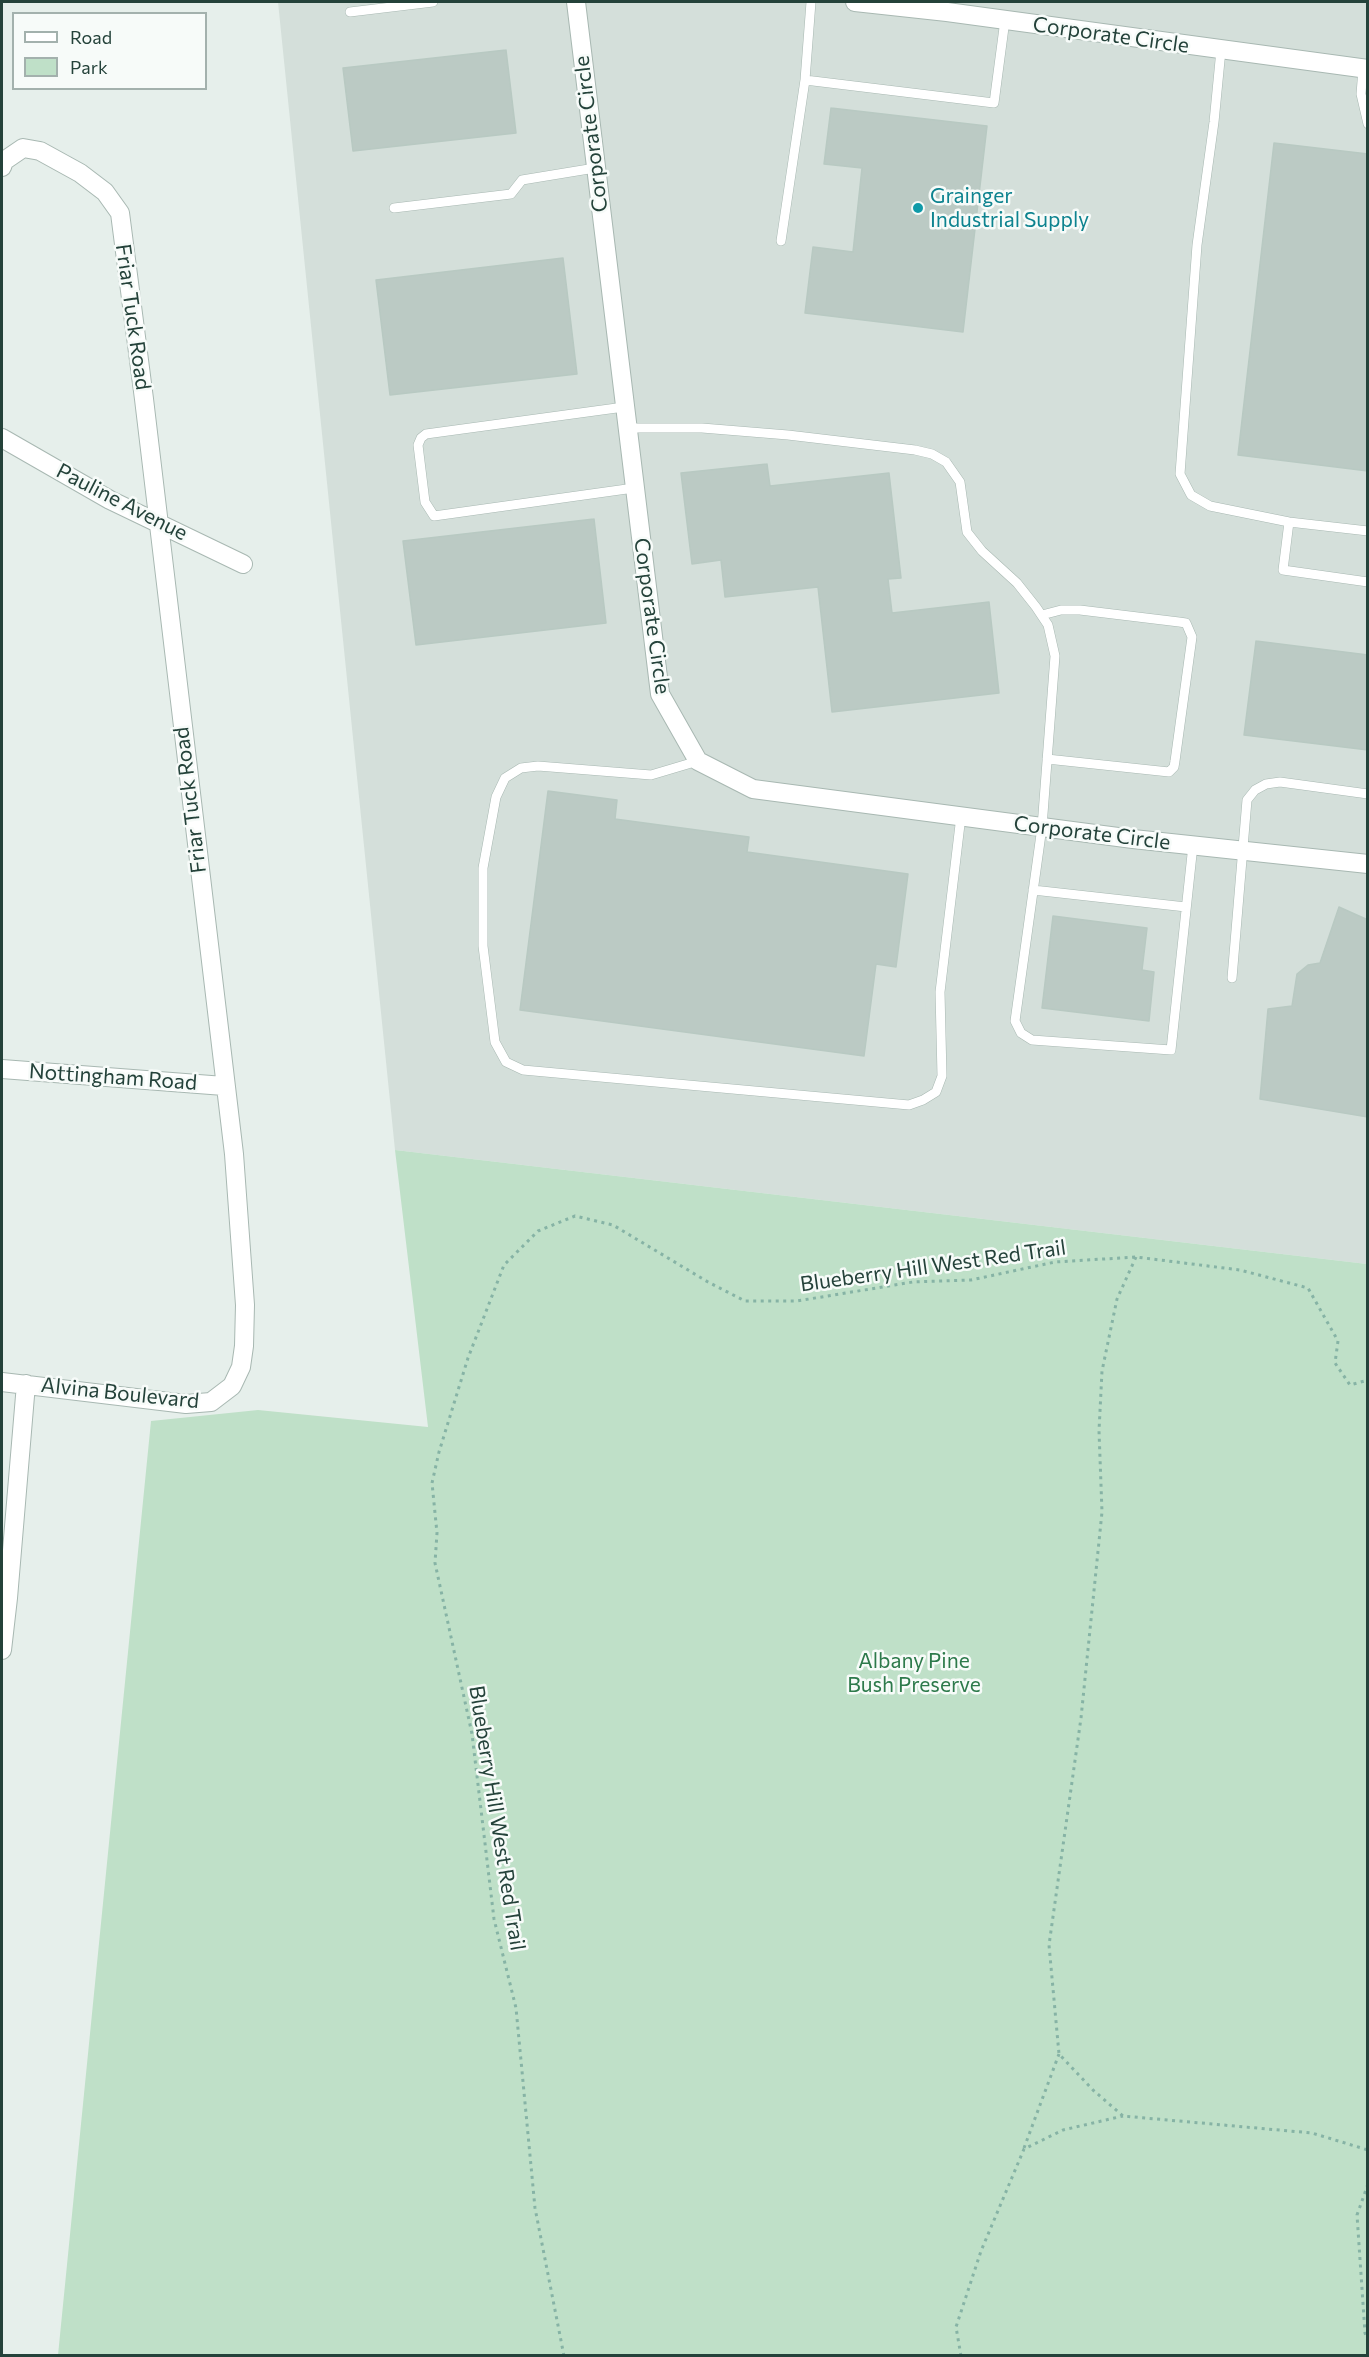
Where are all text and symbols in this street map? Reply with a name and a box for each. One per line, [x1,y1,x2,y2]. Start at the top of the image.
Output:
legend [12,12,207,90]
street label: Corporate Circle [1031,12,1191,58]
text: Road [70,26,112,48]
street label: Corporate Circle [569,54,613,214]
text: Park [70,56,108,78]
place label: Grainger Industrial Supply [930,183,1089,233]
marker: Grainger Industrial Supply [911,201,925,215]
street label: Friar Tuck Road [110,242,156,392]
street label: Pauline Avenue [52,458,192,546]
street label: Corporate Circle [629,536,675,696]
street label: Friar Tuck Road [169,725,211,875]
street label: Corporate Circle [1012,811,1172,855]
street label: Nottingham Road [28,1059,198,1095]
street label: Blueberry Hill West Red Trail [799,1235,1067,1297]
street label: Alvina Boulevard [40,1372,200,1414]
park label: Albany Pine Bush Preserve [847,1648,981,1698]
street label: Blueberry Hill West Red Trail [464,1684,530,1952]

